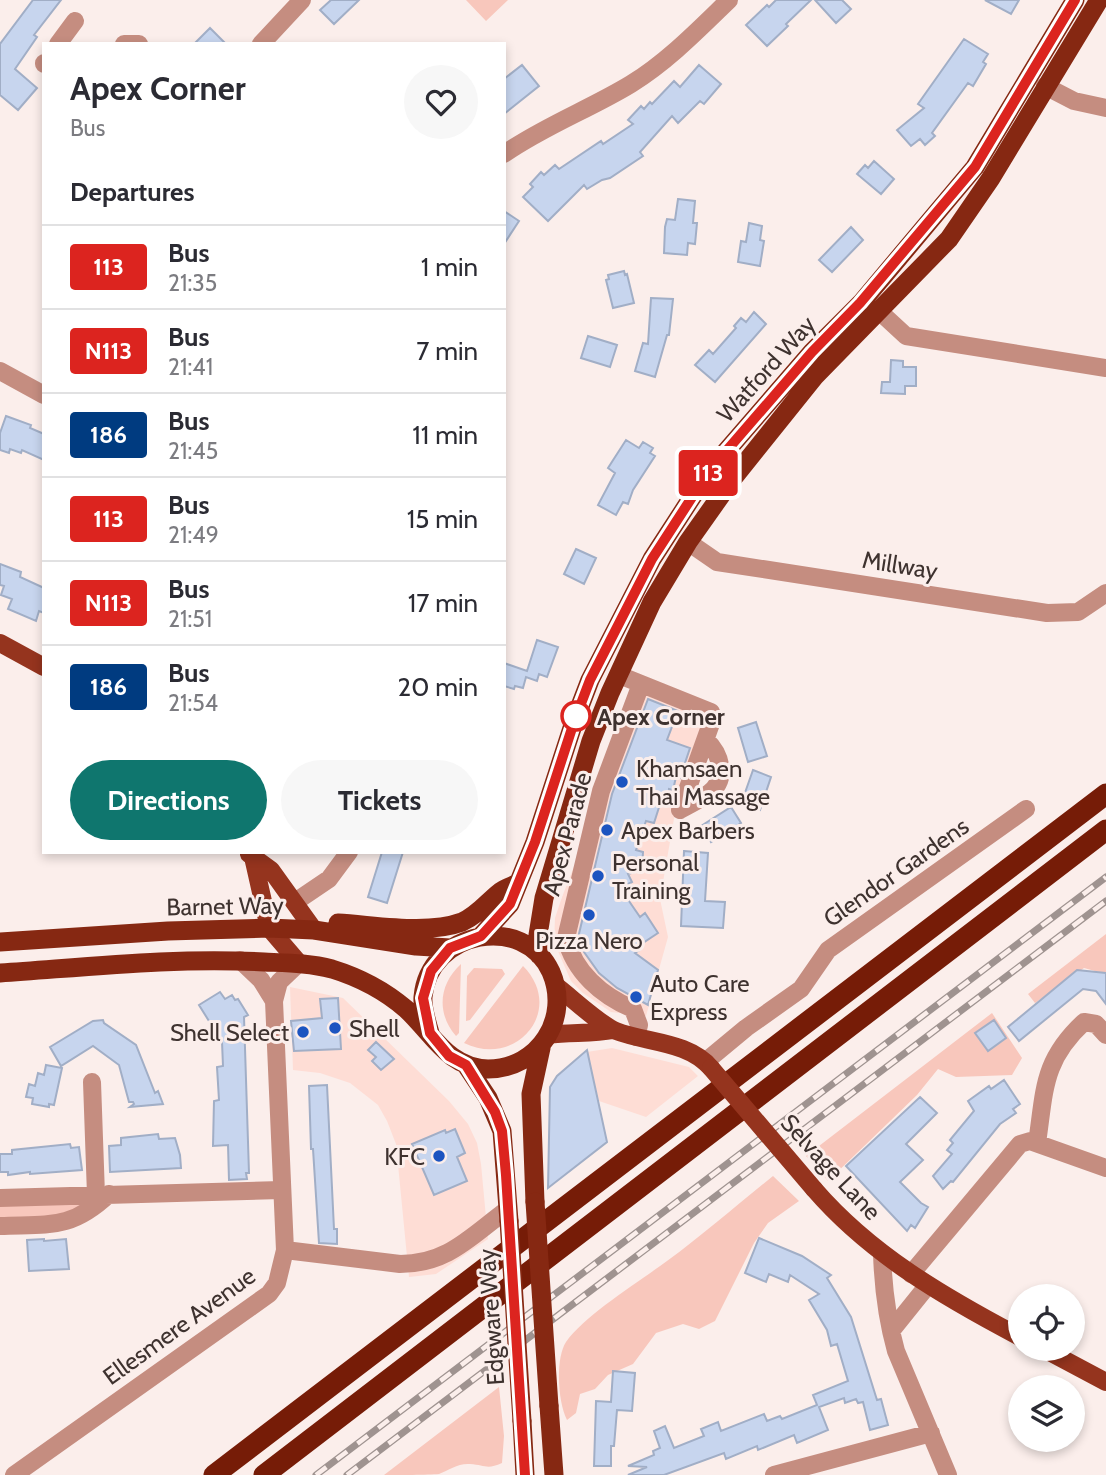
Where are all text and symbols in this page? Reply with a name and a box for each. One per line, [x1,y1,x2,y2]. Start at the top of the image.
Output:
button: heart [404,65,478,139]
text: Apex Corner [70,68,246,108]
text: Bus [70,114,105,142]
text: Departures [70,176,194,208]
text: Bus [168,237,209,269]
text: 1 min [421,251,478,283]
text: 113 [93,252,124,281]
text: 21:35 [168,269,217,297]
street label: Watford Way [711,310,821,428]
text: Bus [168,321,209,353]
text: 7 min [416,335,478,367]
text: N113 [85,336,132,365]
text: 21:41 [168,353,213,381]
text: Bus [168,405,209,437]
text: 11 min [412,419,478,451]
text: 186 [90,420,127,449]
text: 21:45 [168,437,218,465]
line badge: 113 [668,450,748,496]
text: 113 [693,458,723,487]
text: Bus [168,489,209,521]
text: 15 min [407,503,478,535]
text: 113 [93,504,124,533]
text: 21:49 [168,521,219,549]
street label: Millway [860,545,940,585]
text: Bus [168,573,209,605]
text: 17 min [408,587,478,619]
text: N113 [85,588,132,617]
text: 21:51 [168,605,212,633]
text: Bus [168,657,209,689]
text: 20 min [398,671,478,703]
text: 186 [90,672,127,701]
text: 21:54 [168,689,218,717]
marker: Apex Corner [561,701,591,731]
place label: Apex Corner [597,702,725,731]
place label: Khamsaen Thai Massage [636,754,770,811]
button: Directions [70,760,267,840]
button: Tickets [281,760,478,840]
street label: Apex Parade [537,769,597,899]
marker: Khamsaen Thai Massage [614,774,630,790]
street label: Glendor Gardens [818,811,974,933]
place label: Apex Barbers [621,816,755,845]
marker: Apex Barbers [599,822,615,838]
place label: Personal Training [612,848,699,905]
marker: Personal Training [590,868,606,884]
street label: Barnet Way [166,890,284,922]
marker: Pizza Nero [581,907,597,923]
place label: Pizza Nero [535,926,643,955]
place label: Auto Care Express [650,969,750,1026]
marker: Auto Care Express [628,989,644,1005]
place label: Shell [349,1014,400,1043]
place label: Shell Select [170,1018,289,1047]
marker: Shell [327,1020,343,1036]
marker: Shell Select [295,1024,311,1040]
street label: Selvage Lane [775,1108,887,1226]
place label: KFC [384,1142,425,1171]
marker: KFC [431,1148,447,1164]
street label: Edgware Way [472,1248,510,1386]
street label: Ellesmere Avenue [97,1261,261,1391]
map controls [1008,1284,1085,1452]
button: locate [1008,1284,1085,1361]
button: layers [1008,1375,1085,1452]

